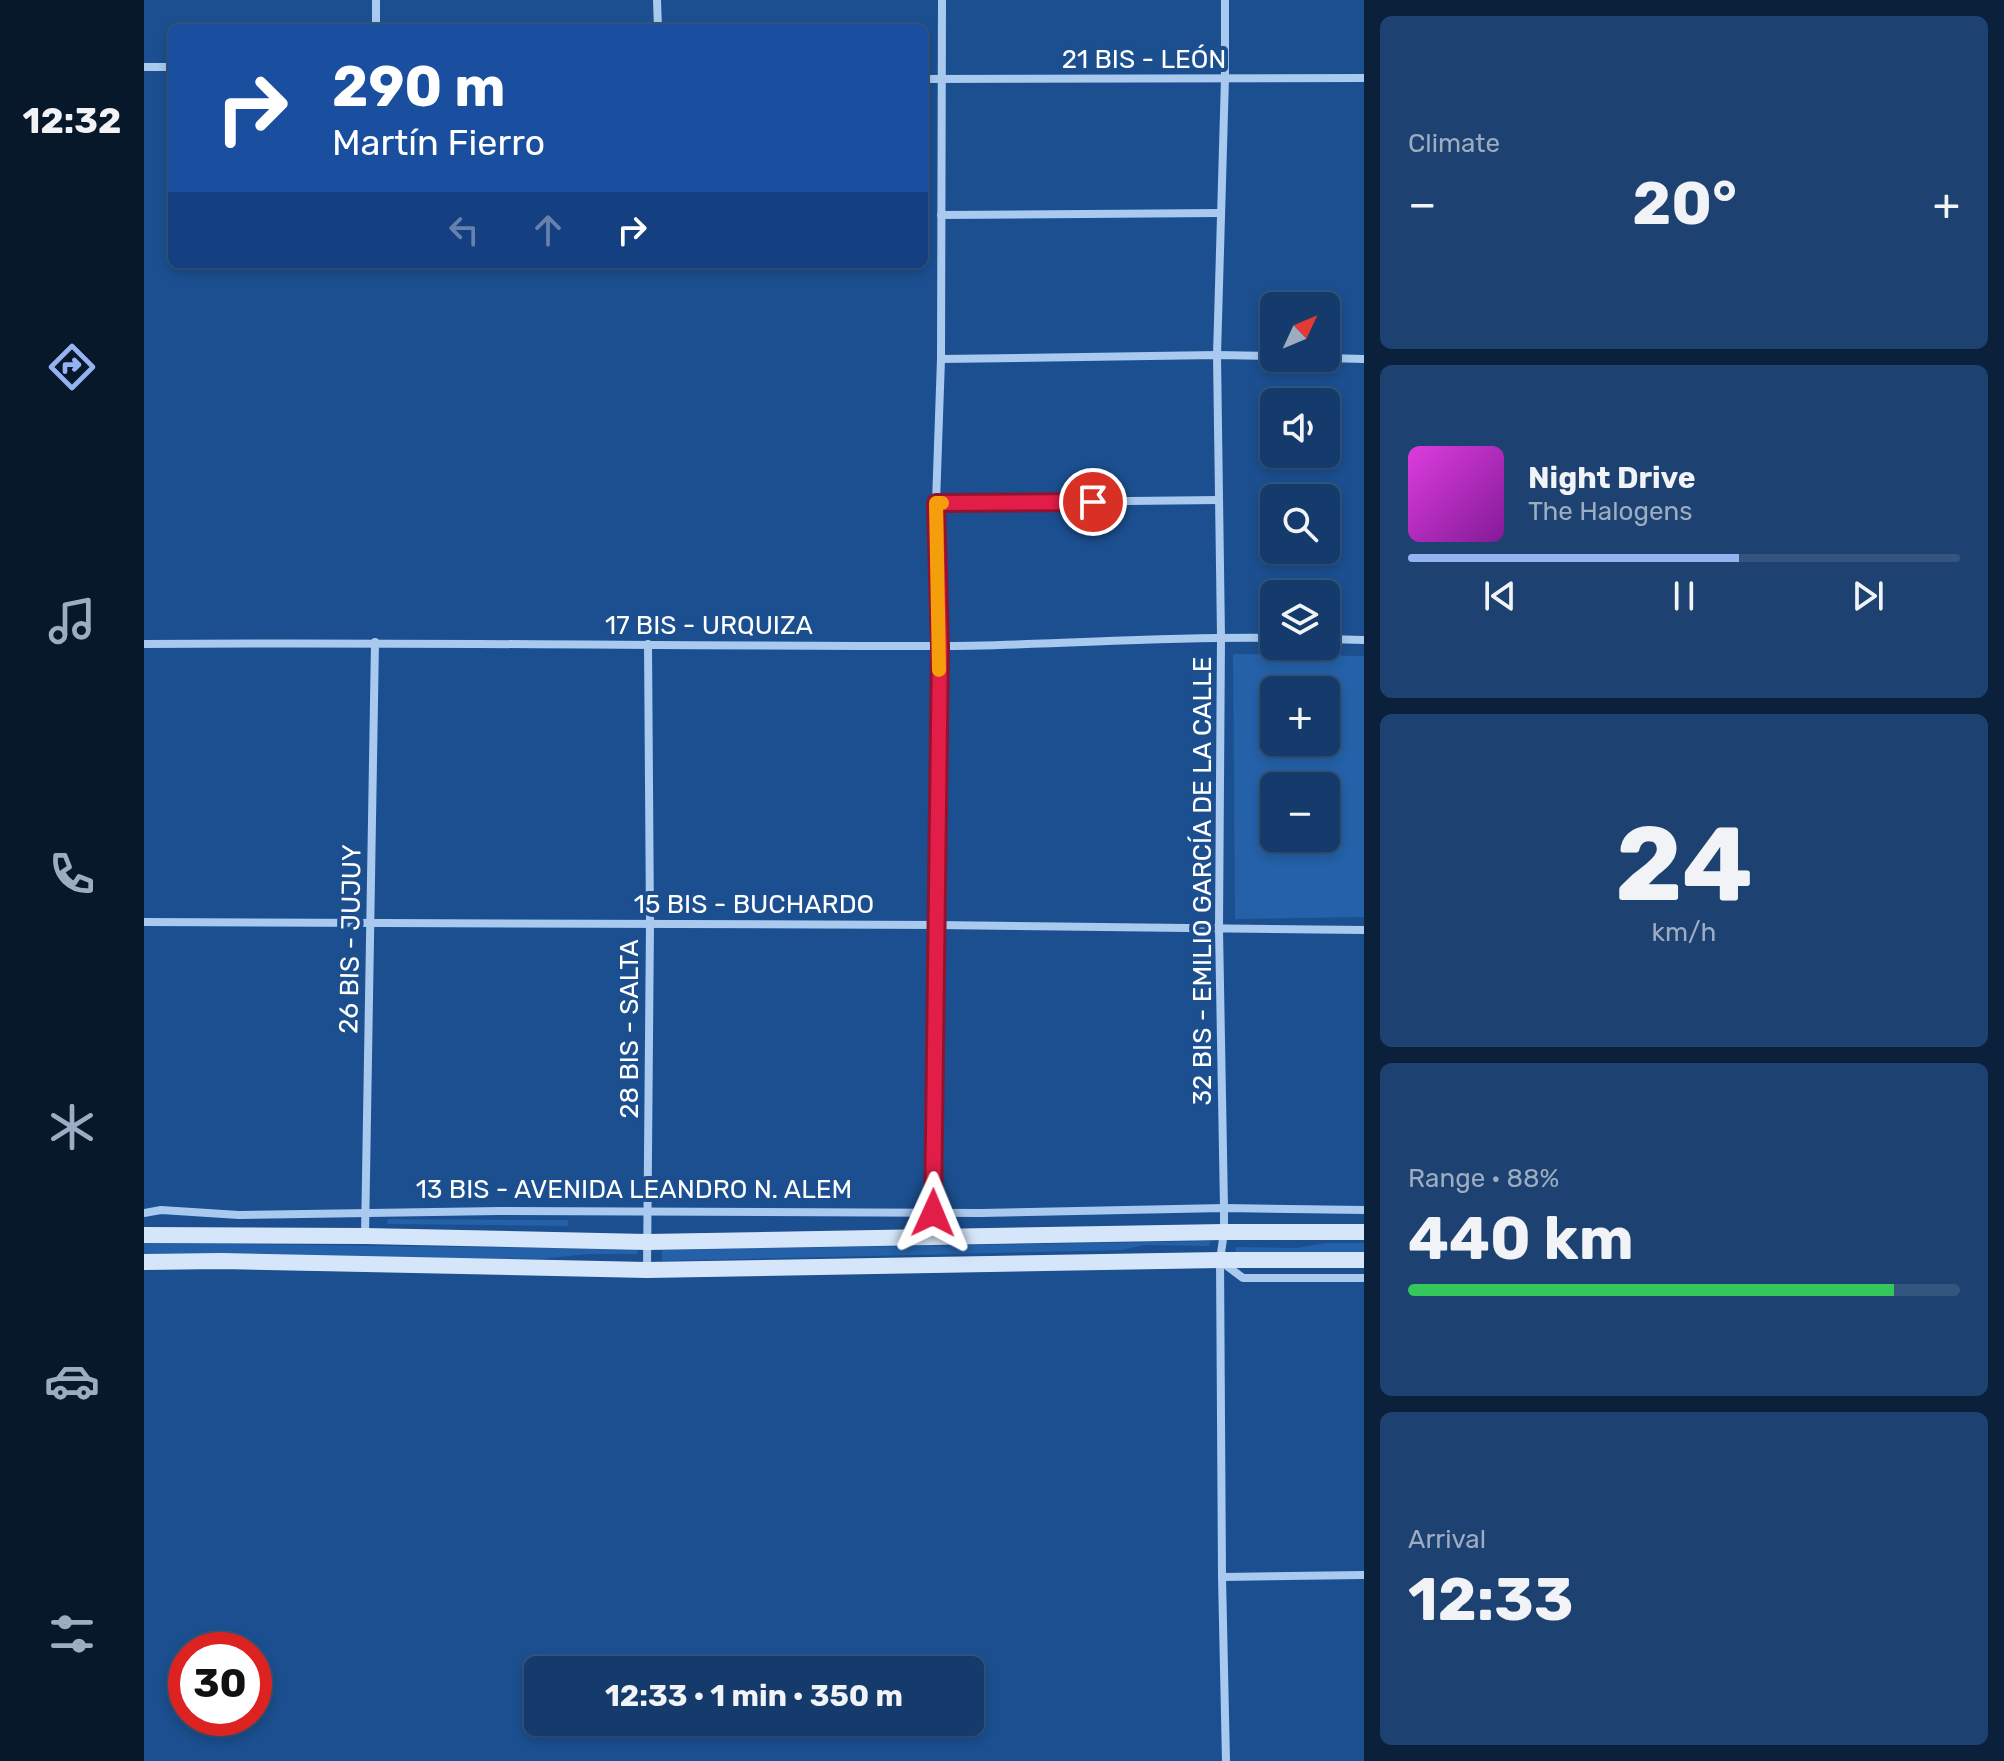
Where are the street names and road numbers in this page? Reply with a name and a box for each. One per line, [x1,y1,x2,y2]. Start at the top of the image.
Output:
street label: 21 BIS - LEÓN [1062,44,1226,75]
street label: 17 BIS - URQUIZA [605,610,813,641]
street label: 32 BIS - EMILIO GARCÍA DE LA CALLE [1187,656,1218,1106]
street label: 26 BIS - JUJUY [333,844,368,1034]
street label: 15 BIS - BUCHARDO [634,889,874,920]
street label: 28 BIS - SALTA [614,939,645,1119]
street label: 13 BIS - AVENIDA LEANDRO N. ALEM [416,1174,852,1205]

